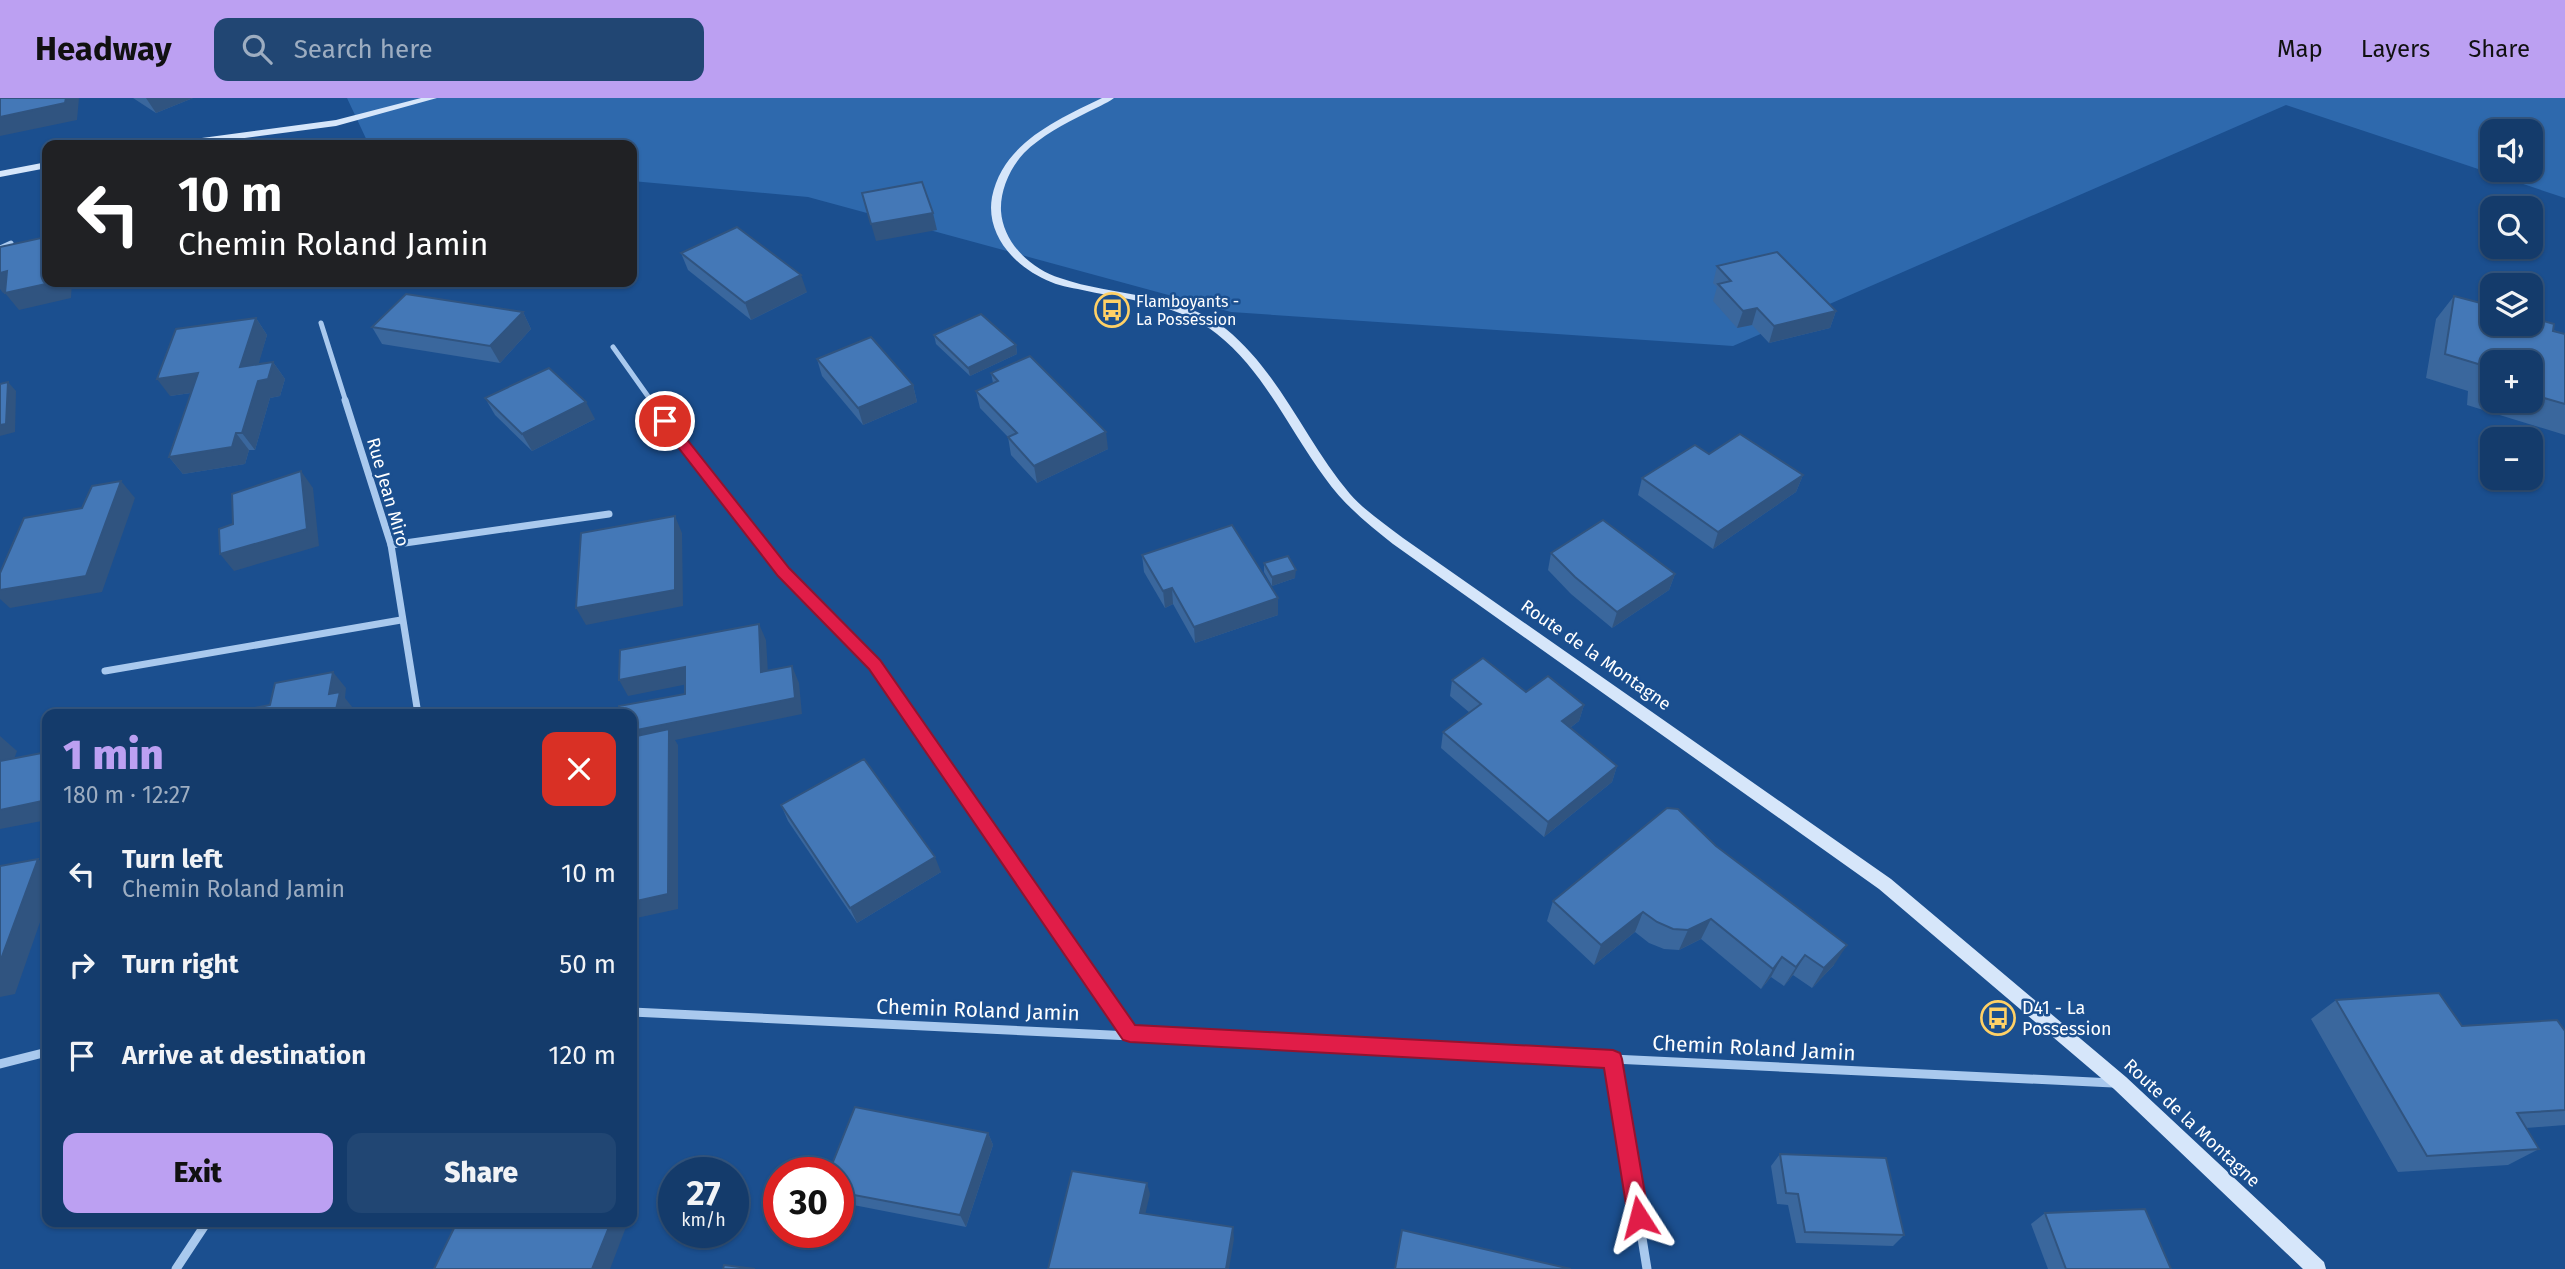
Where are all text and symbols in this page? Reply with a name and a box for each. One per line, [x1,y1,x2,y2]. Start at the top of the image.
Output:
search box [214,18,704,81]
text: Headway [35,29,172,69]
icon: search [238,30,276,68]
text: Search here [294,34,433,65]
text: Map [2277,35,2323,63]
text: Layers [2361,35,2430,63]
text: Share [2468,35,2530,63]
map controls [2480,119,2543,490]
button: sound [2480,119,2543,182]
text: 10 m [178,165,282,224]
icon: left [63,168,154,259]
button: search [2480,196,2543,259]
text: Chemin Roland Jamin [178,225,488,263]
button: layers [2480,273,2543,336]
bus stop icon: Flamboyants - La Possession [1093,291,1131,329]
place label: Flamboyants - La Possession [1136,292,1239,329]
button: + [2480,350,2543,413]
pin [635,391,695,451]
icon: arrive [646,402,684,440]
button: − [2480,427,2543,490]
street label: Rue Jean Miro [362,435,414,549]
street label: Route de la Montagne [1517,595,1675,715]
text: 1 min [63,730,164,780]
button: close [542,732,616,806]
text: 180 m · 12:27 [63,781,190,809]
text: Turn left [122,844,223,875]
icon: left [63,855,101,893]
text: 10 m [561,858,616,889]
text: Chemin Roland Jamin [122,875,345,903]
icon: right [63,946,101,984]
text: Turn right [122,949,239,980]
text: 50 m [559,949,616,980]
street label: Chemin Roland Jamin [876,993,1080,1027]
place label: D41 - La Possession [2022,997,2112,1040]
bus stop icon: D41 - La Possession [1979,999,2017,1037]
street label: Chemin Roland Jamin [1652,1030,1856,1066]
icon: arrive [63,1037,101,1075]
text: Arrive at destination [122,1040,366,1071]
text: 120 m [548,1040,616,1071]
street label: Route de la Montagne [2119,1054,2265,1192]
button: Exit [63,1133,333,1213]
button: Share [347,1133,616,1213]
speed limit sign: 30 [763,1157,854,1248]
text: 27 [686,1172,721,1214]
position arrow [1602,1180,1676,1254]
text: km/h [681,1209,726,1231]

